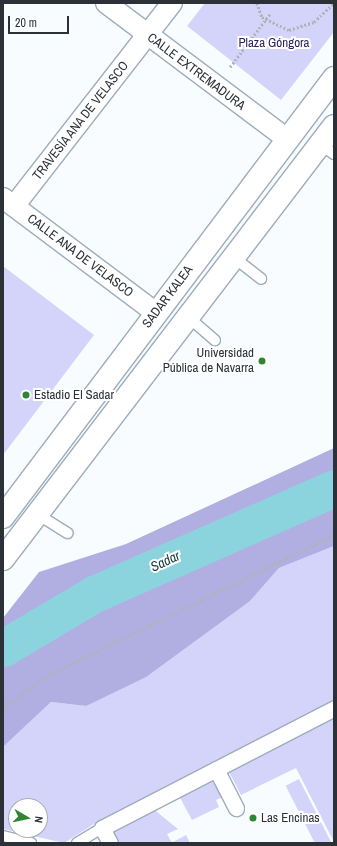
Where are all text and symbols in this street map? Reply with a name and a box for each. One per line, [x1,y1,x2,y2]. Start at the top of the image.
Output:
scale bar [10,8,71,34]
text: 20 m [15,15,37,31]
street label: CALLE EXTREMADURA [144,30,248,114]
park label: Plaza Góngora [238,35,310,51]
street label: TRAVESÍA ANA DE VELASCO [29,58,133,184]
street label: CALLE ANA DE VELASCO [23,211,137,301]
street label: SADAR KALEA [139,263,197,331]
place label: Universidad Pública de Navarra [163,346,254,377]
marker: Universidad Pública de Navarra [257,356,267,366]
place label: Estadio El Sadar [34,387,114,403]
marker: Estadio El Sadar [21,390,31,400]
water label: Sadar [148,547,182,575]
north arrow [8,798,48,838]
place label: Las Encinas [261,810,320,826]
marker: Las Encinas [248,813,258,823]
text: N [31,815,46,824]

